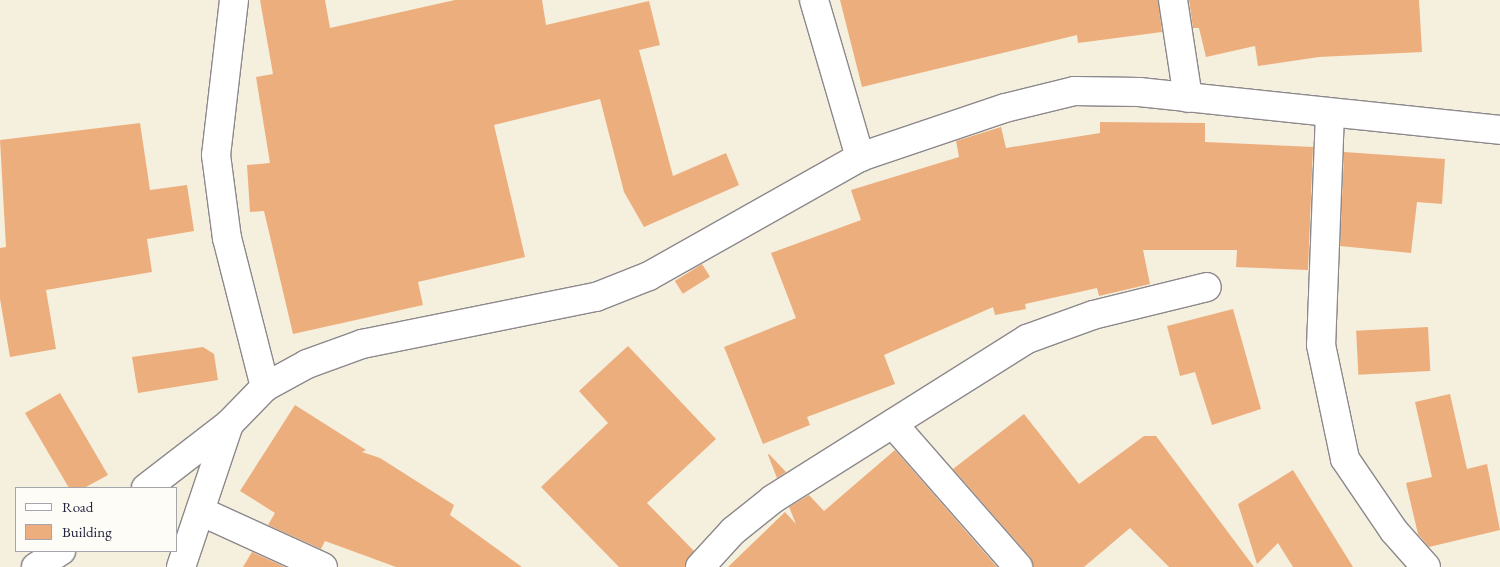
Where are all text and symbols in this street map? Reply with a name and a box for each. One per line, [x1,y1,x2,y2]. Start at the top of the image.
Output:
legend [15,487,178,552]
text: Road [62,497,93,516]
text: Building [62,522,112,541]

